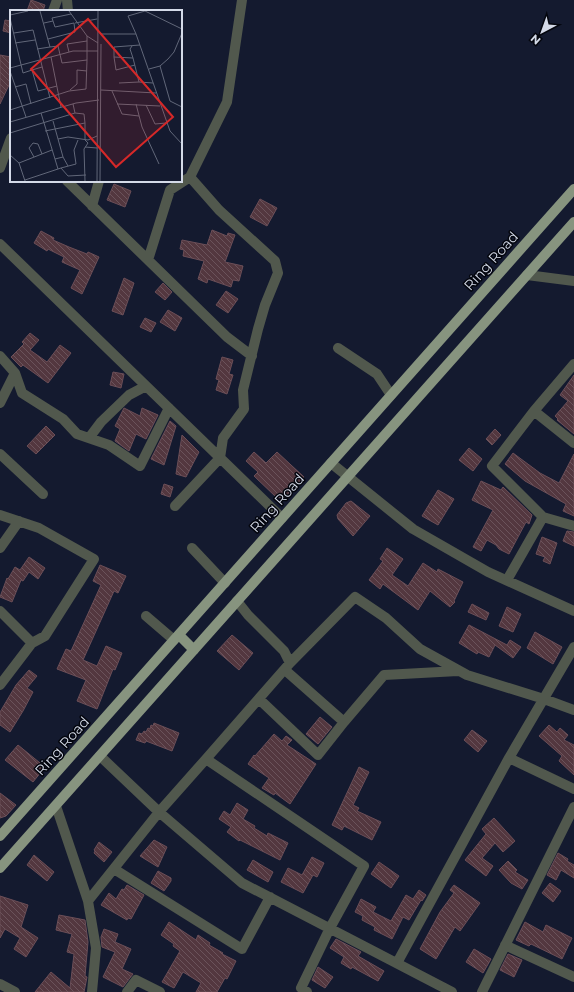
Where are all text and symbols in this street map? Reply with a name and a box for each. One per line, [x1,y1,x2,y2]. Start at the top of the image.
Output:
inset map [10,10,182,182]
north arrow [522,12,562,52]
text: N [527,31,543,48]
street label: Ring Road [460,228,522,294]
street label: Ring Road [246,470,308,536]
street label: Ring Road [31,713,93,779]

